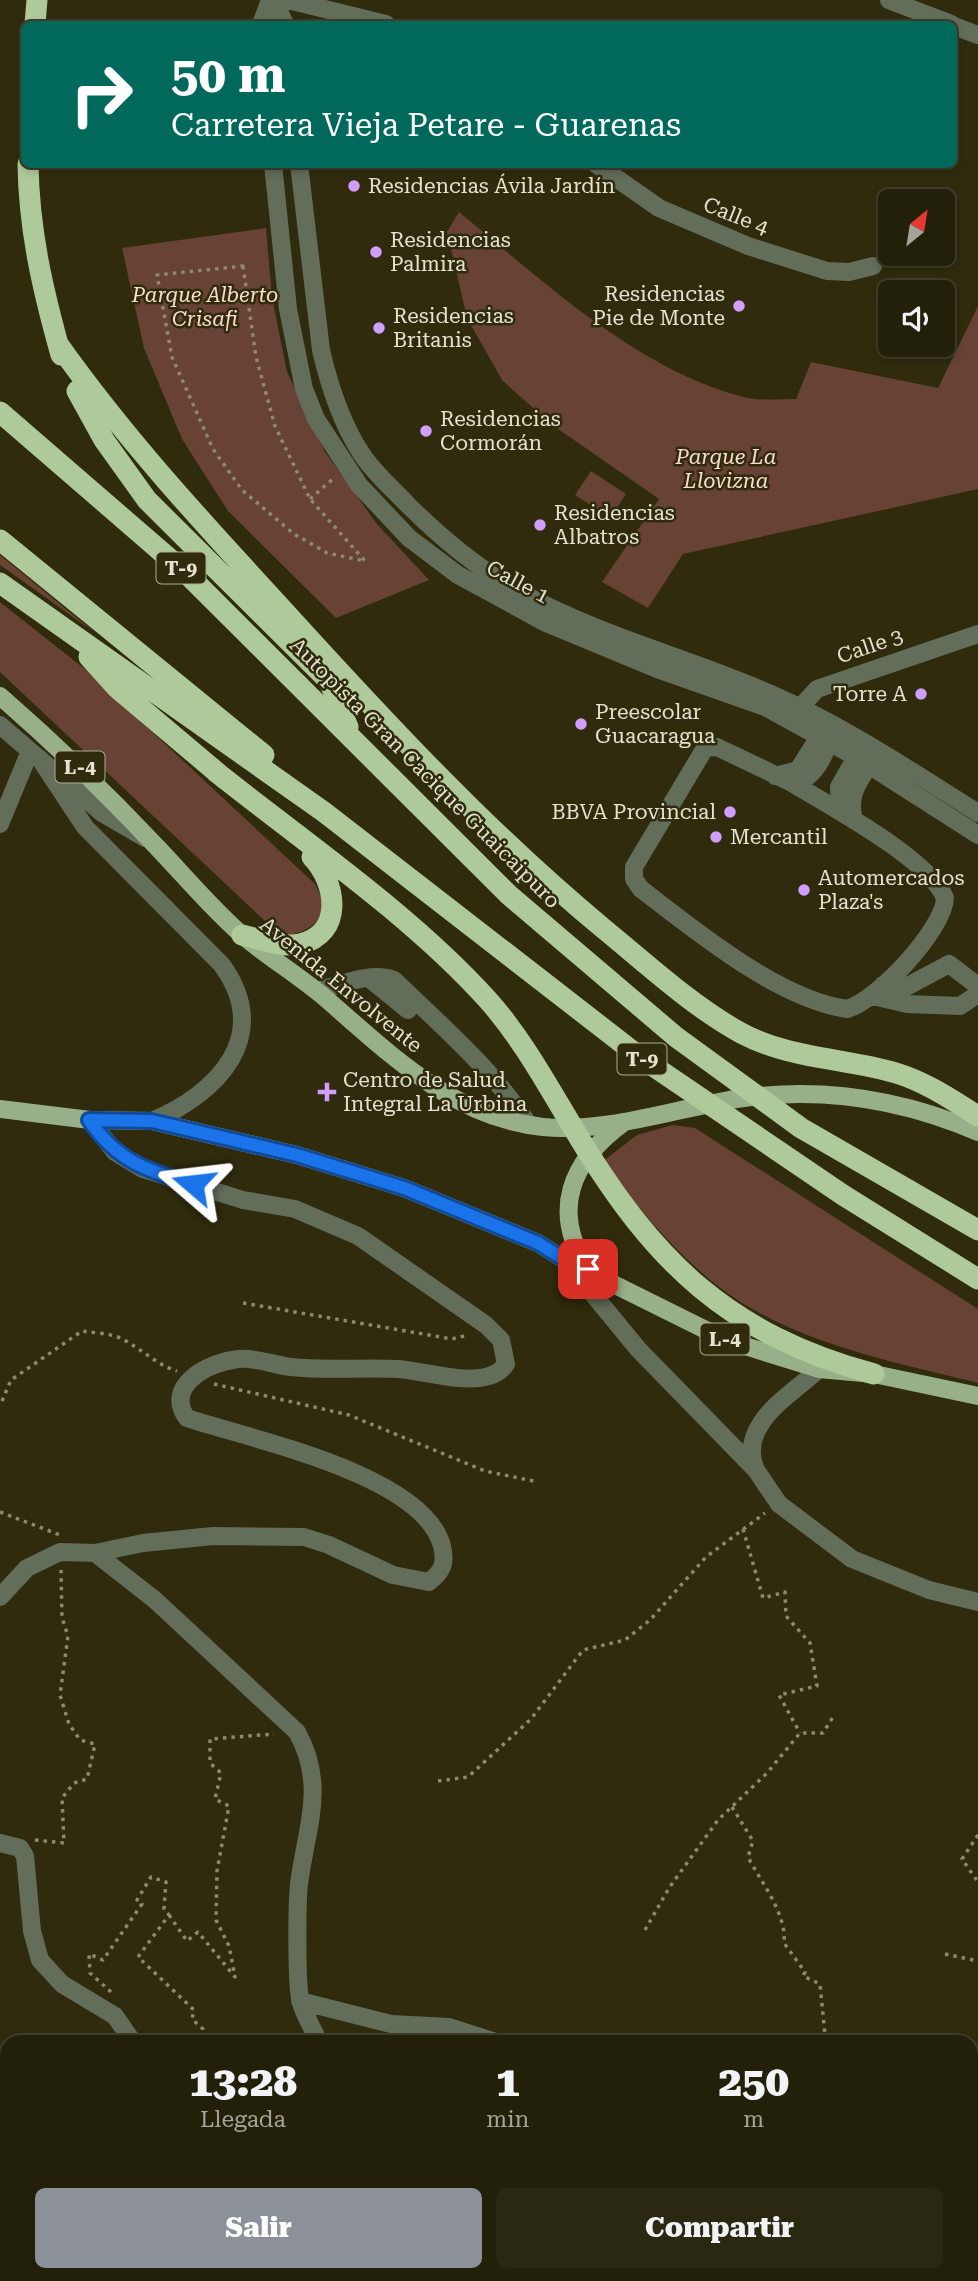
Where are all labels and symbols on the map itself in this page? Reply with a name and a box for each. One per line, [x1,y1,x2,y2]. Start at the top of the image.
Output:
place label: Residencias Ávila Jardín [368,173,616,198]
marker: Residencias Ávila Jardín [346,178,362,194]
north arrow [878,189,956,266]
street label: Calle 4 [700,192,772,240]
place label: Residencias Palmira [390,228,511,276]
marker: Residencias Palmira [368,244,384,260]
place label: Residencias Pie de Monte [592,282,725,330]
park label: Parque Alberto Crisafi [131,283,278,331]
marker: Residencias Pie de Monte [731,298,747,314]
place label: Residencias Britanis [393,304,514,352]
marker: Residencias Britanis [371,320,387,336]
place label: Residencias Cormorán [440,407,561,455]
marker: Residencias Cormorán [418,423,434,439]
park label: Parque La Llovizna [675,445,776,493]
place label: Residencias Albatros [554,501,675,549]
marker: Residencias Albatros [532,517,548,533]
road number: T-9 [156,552,206,583]
street label: Calle 1 [482,555,554,609]
street label: Calle 3 [834,624,906,668]
street label: Autopista Gran Cacique Guaicaipuro [285,633,565,913]
place label: Torre A [833,682,907,706]
marker: Torre A [913,686,929,702]
place label: Preescolar Guacaragua [595,700,716,748]
marker: Preescolar Guacaragua [573,716,589,732]
road number: L-4 [56,752,104,782]
place label: BBVA Provincial [552,800,716,824]
marker: BBVA Provincial [722,804,738,820]
place label: Mercantil [730,825,828,849]
marker: Mercantil [708,829,724,845]
place label: Automercados Plaza's [818,866,964,914]
marker: Automercados Plaza's [796,882,812,898]
street label: Avenida Envolvente [255,912,427,1058]
road number: T-9 [618,1044,666,1074]
place label: Centro de Salud Integral La Urbina [343,1068,528,1116]
marker: Centro de Salud Integral La Urbina [317,1082,337,1102]
position arrow [156,1147,230,1221]
pin [558,1239,618,1299]
road number: L-4 [700,1324,750,1354]

